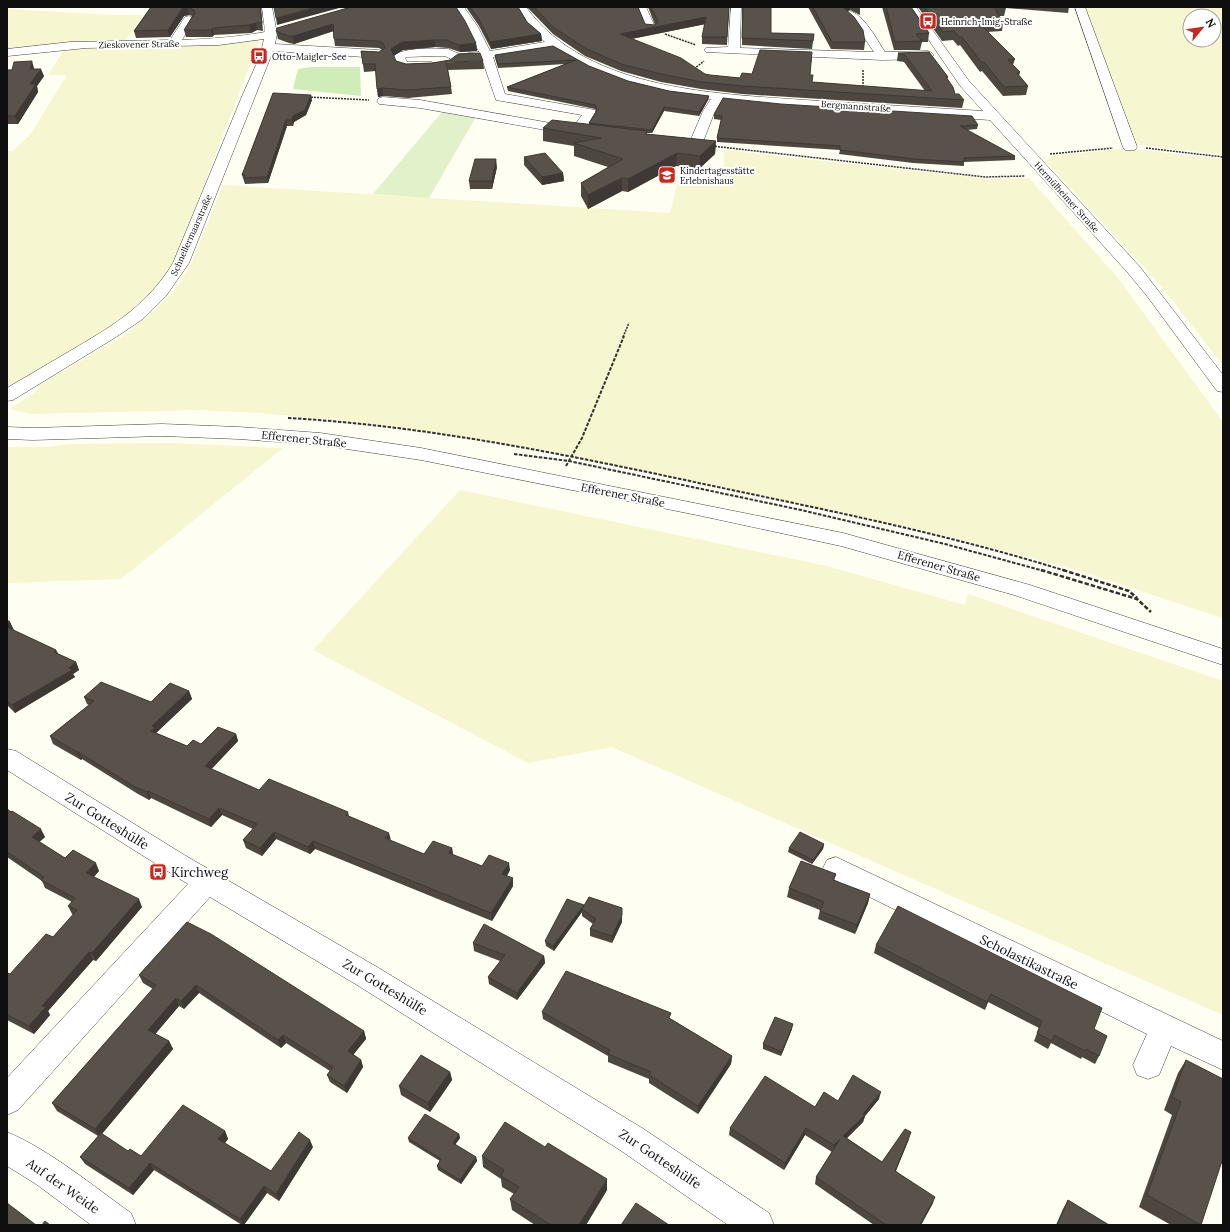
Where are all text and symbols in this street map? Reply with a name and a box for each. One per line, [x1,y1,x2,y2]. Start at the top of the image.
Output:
north arrow [1182,8,1222,48]
bus stop icon: Heinrich-Imig-Straße [918,11,938,31]
place label: Heinrich-Imig-Straße [941,16,1032,27]
text: N [1203,16,1219,31]
street label: Zieskovener Straße [98,38,180,50]
bus stop icon: Otto-Maigler-See [249,46,269,66]
place label: Otto-Maigler-See [272,51,347,62]
street label: Bergmannstraße [821,98,891,114]
street label: Hermülheimer Straße [1032,159,1102,235]
school or university icon: Kindertagesstätte Erlebnishaus [657,165,677,185]
place label: Kindertagesstätte Erlebnishaus [680,165,755,186]
street label: Schnellermaarstraße [168,193,214,277]
street label: Efferener Straße [261,428,347,450]
street label: Efferener Straße [580,480,666,510]
street label: Efferener Straße [896,547,982,585]
street label: Zur Gotteshülfe [62,788,152,854]
bus stop icon: Kirchweg [148,862,168,882]
place label: Kirchweg [171,864,229,881]
street label: Scholastikastraße [977,931,1081,993]
street label: Zur Gotteshülfe [339,955,431,1019]
street label: Zur Gotteshülfe [615,1125,705,1193]
street label: Auf der Weide [22,1154,103,1217]

